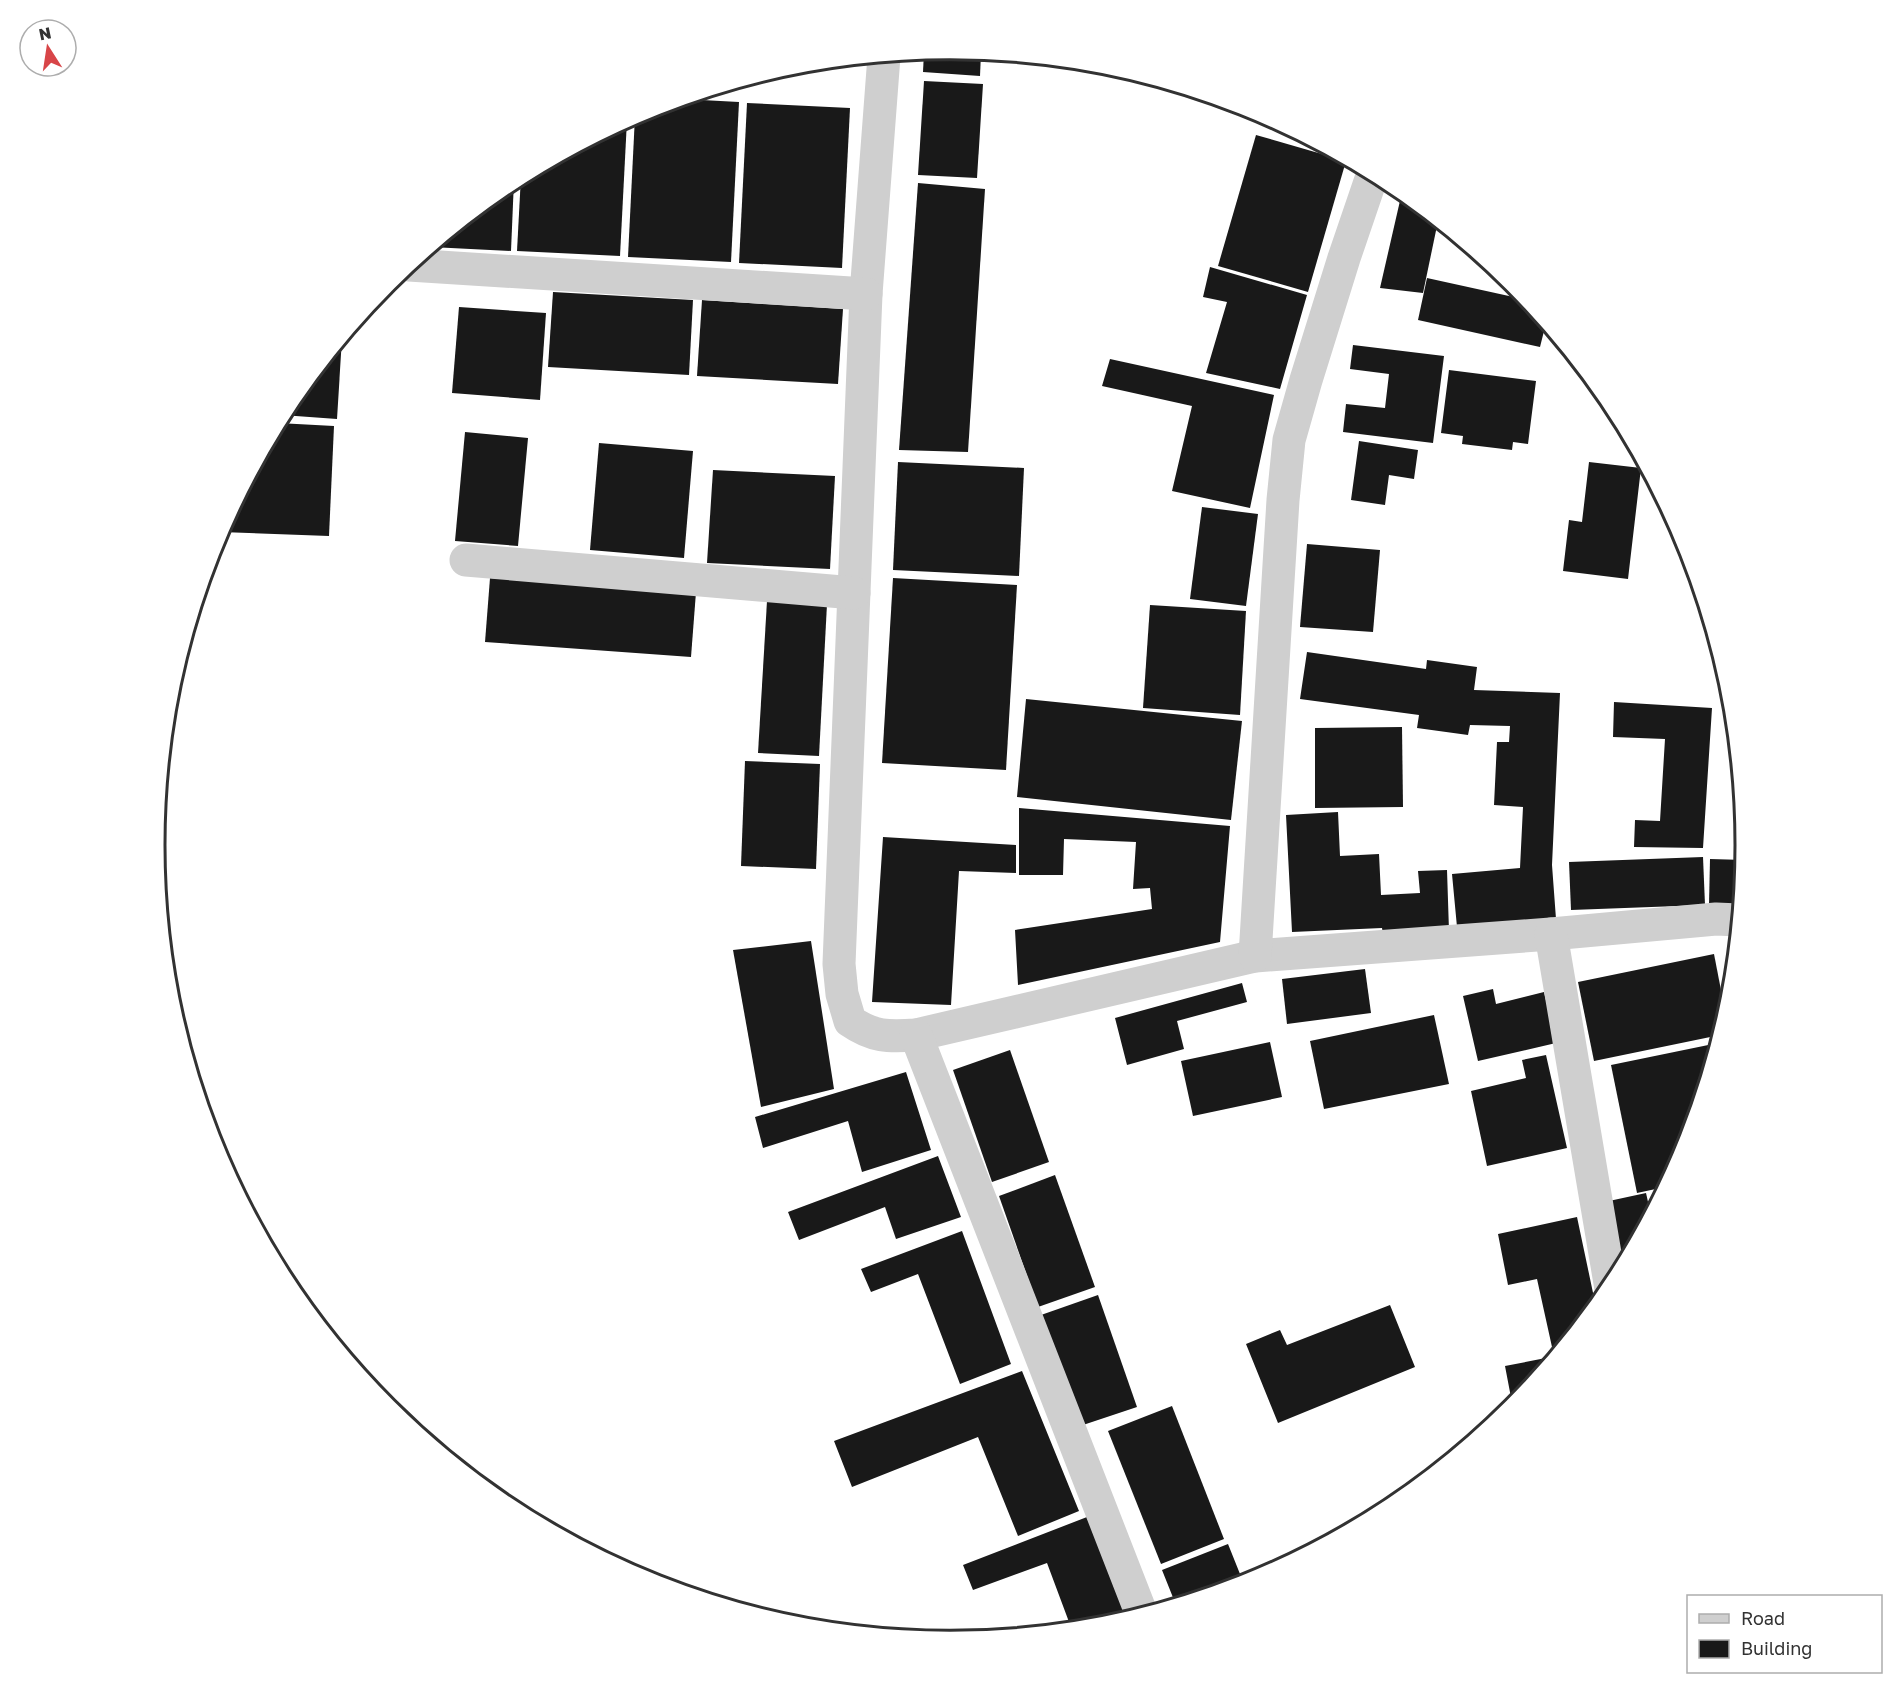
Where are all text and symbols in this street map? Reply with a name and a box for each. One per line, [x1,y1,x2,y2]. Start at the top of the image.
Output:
north arrow [18,18,78,78]
text: N [37,22,53,44]
legend [1687,1595,1882,1673]
text: Road [1741,1607,1785,1629]
text: Building [1741,1637,1812,1659]

